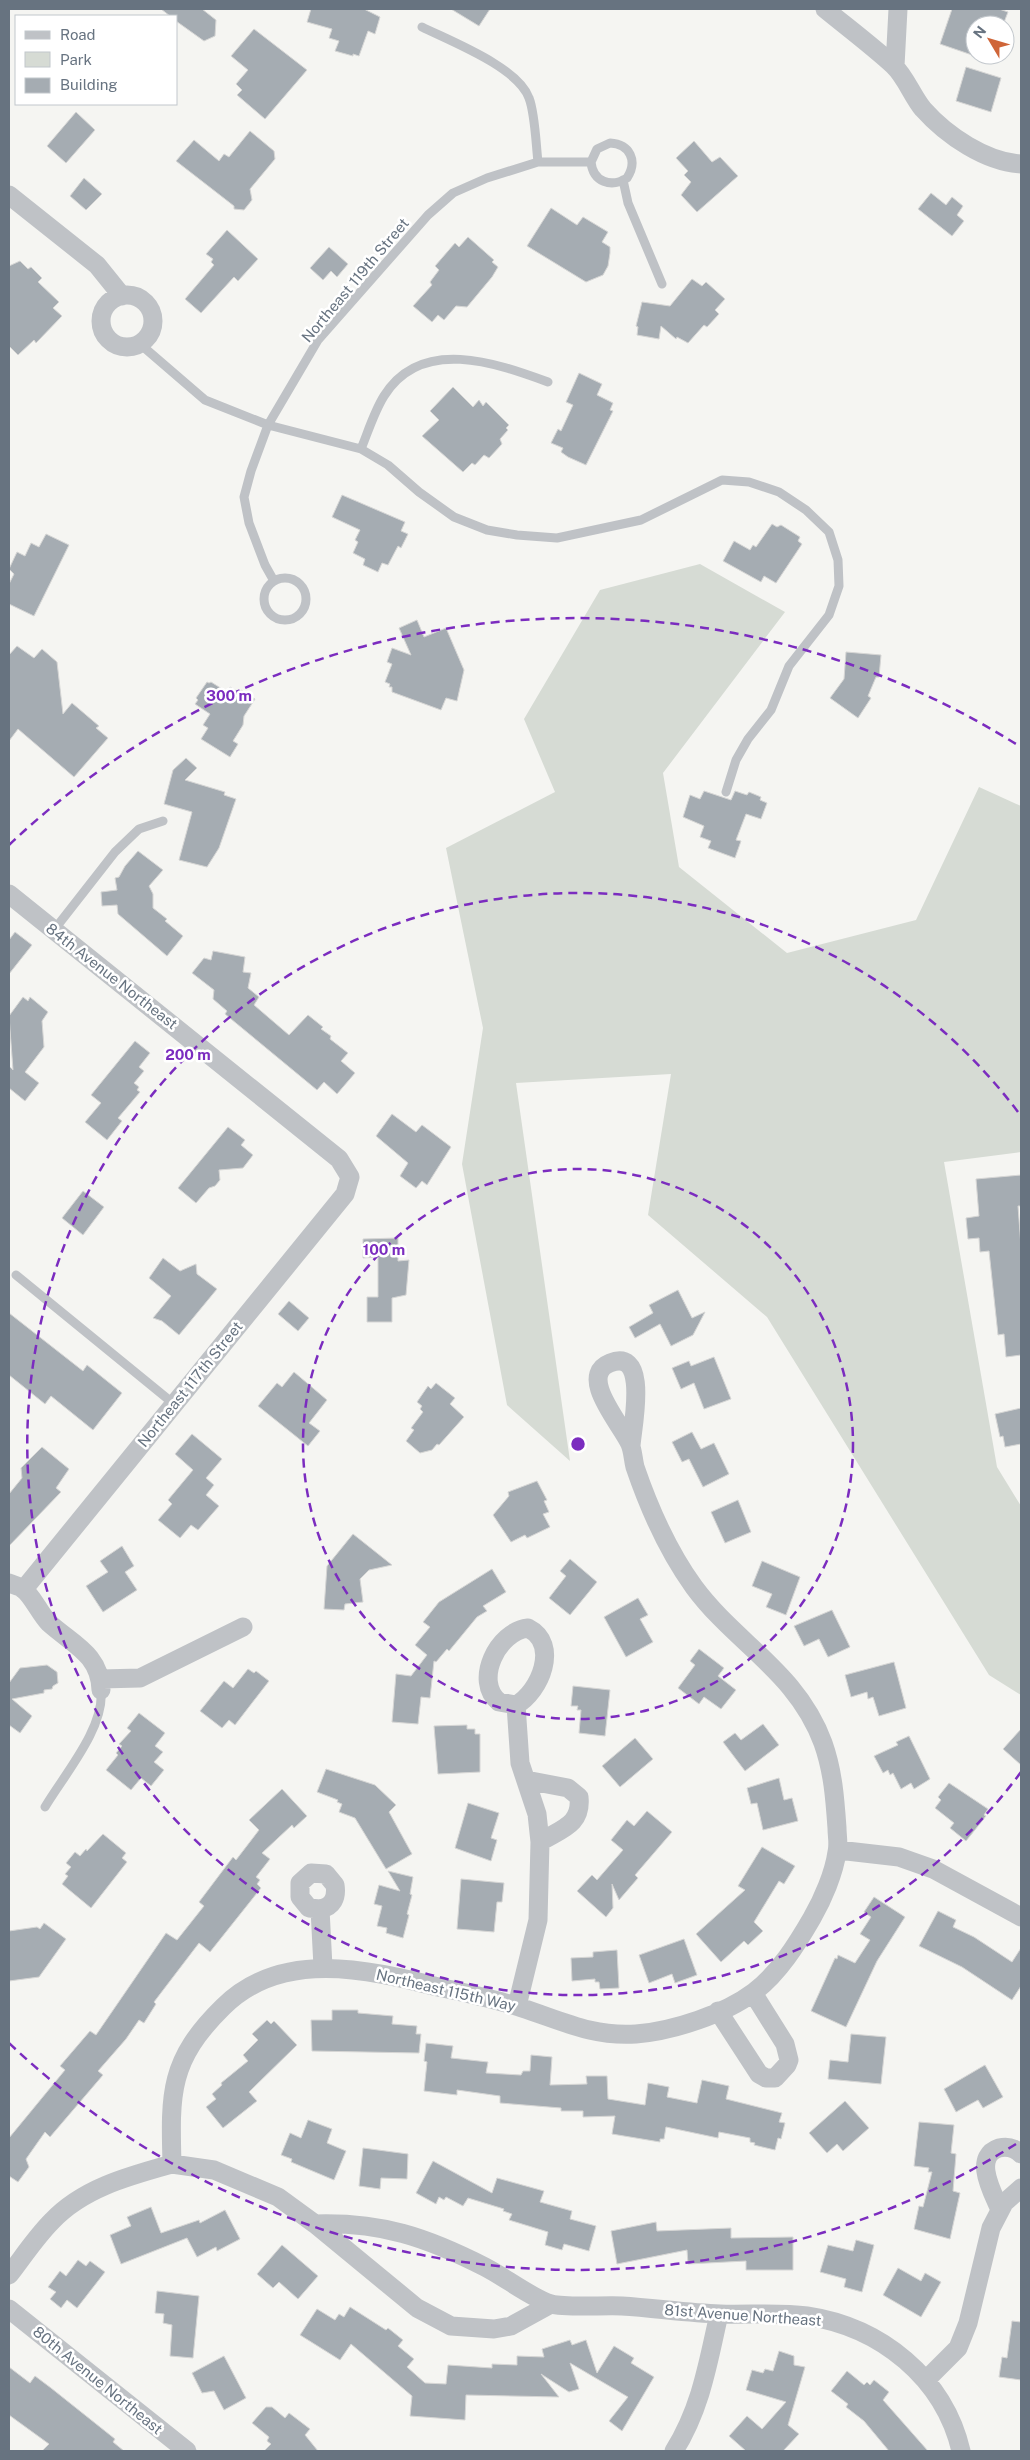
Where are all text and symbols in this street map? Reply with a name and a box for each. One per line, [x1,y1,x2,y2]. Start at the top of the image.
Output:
legend [15,15,178,105]
north arrow [965,15,1015,65]
text: N [970,23,989,41]
text: Road [60,26,96,43]
text: Park [60,51,92,68]
text: Building [60,76,118,93]
street label: Northeast 119th Street [298,214,412,346]
text: 300 m [206,687,252,704]
street label: 84th Avenue Northeast [43,919,181,1033]
text: 200 m [165,1046,211,1063]
text: 100 m [363,1241,405,1258]
street label: Northeast 117th Street [134,1318,246,1450]
centre of rings [569,1435,587,1453]
street label: Northeast 115th Way [375,1966,517,2014]
street label: 81st Avenue Northeast [664,2301,822,2329]
street label: 80th Avenue Northeast [30,2323,166,2438]

